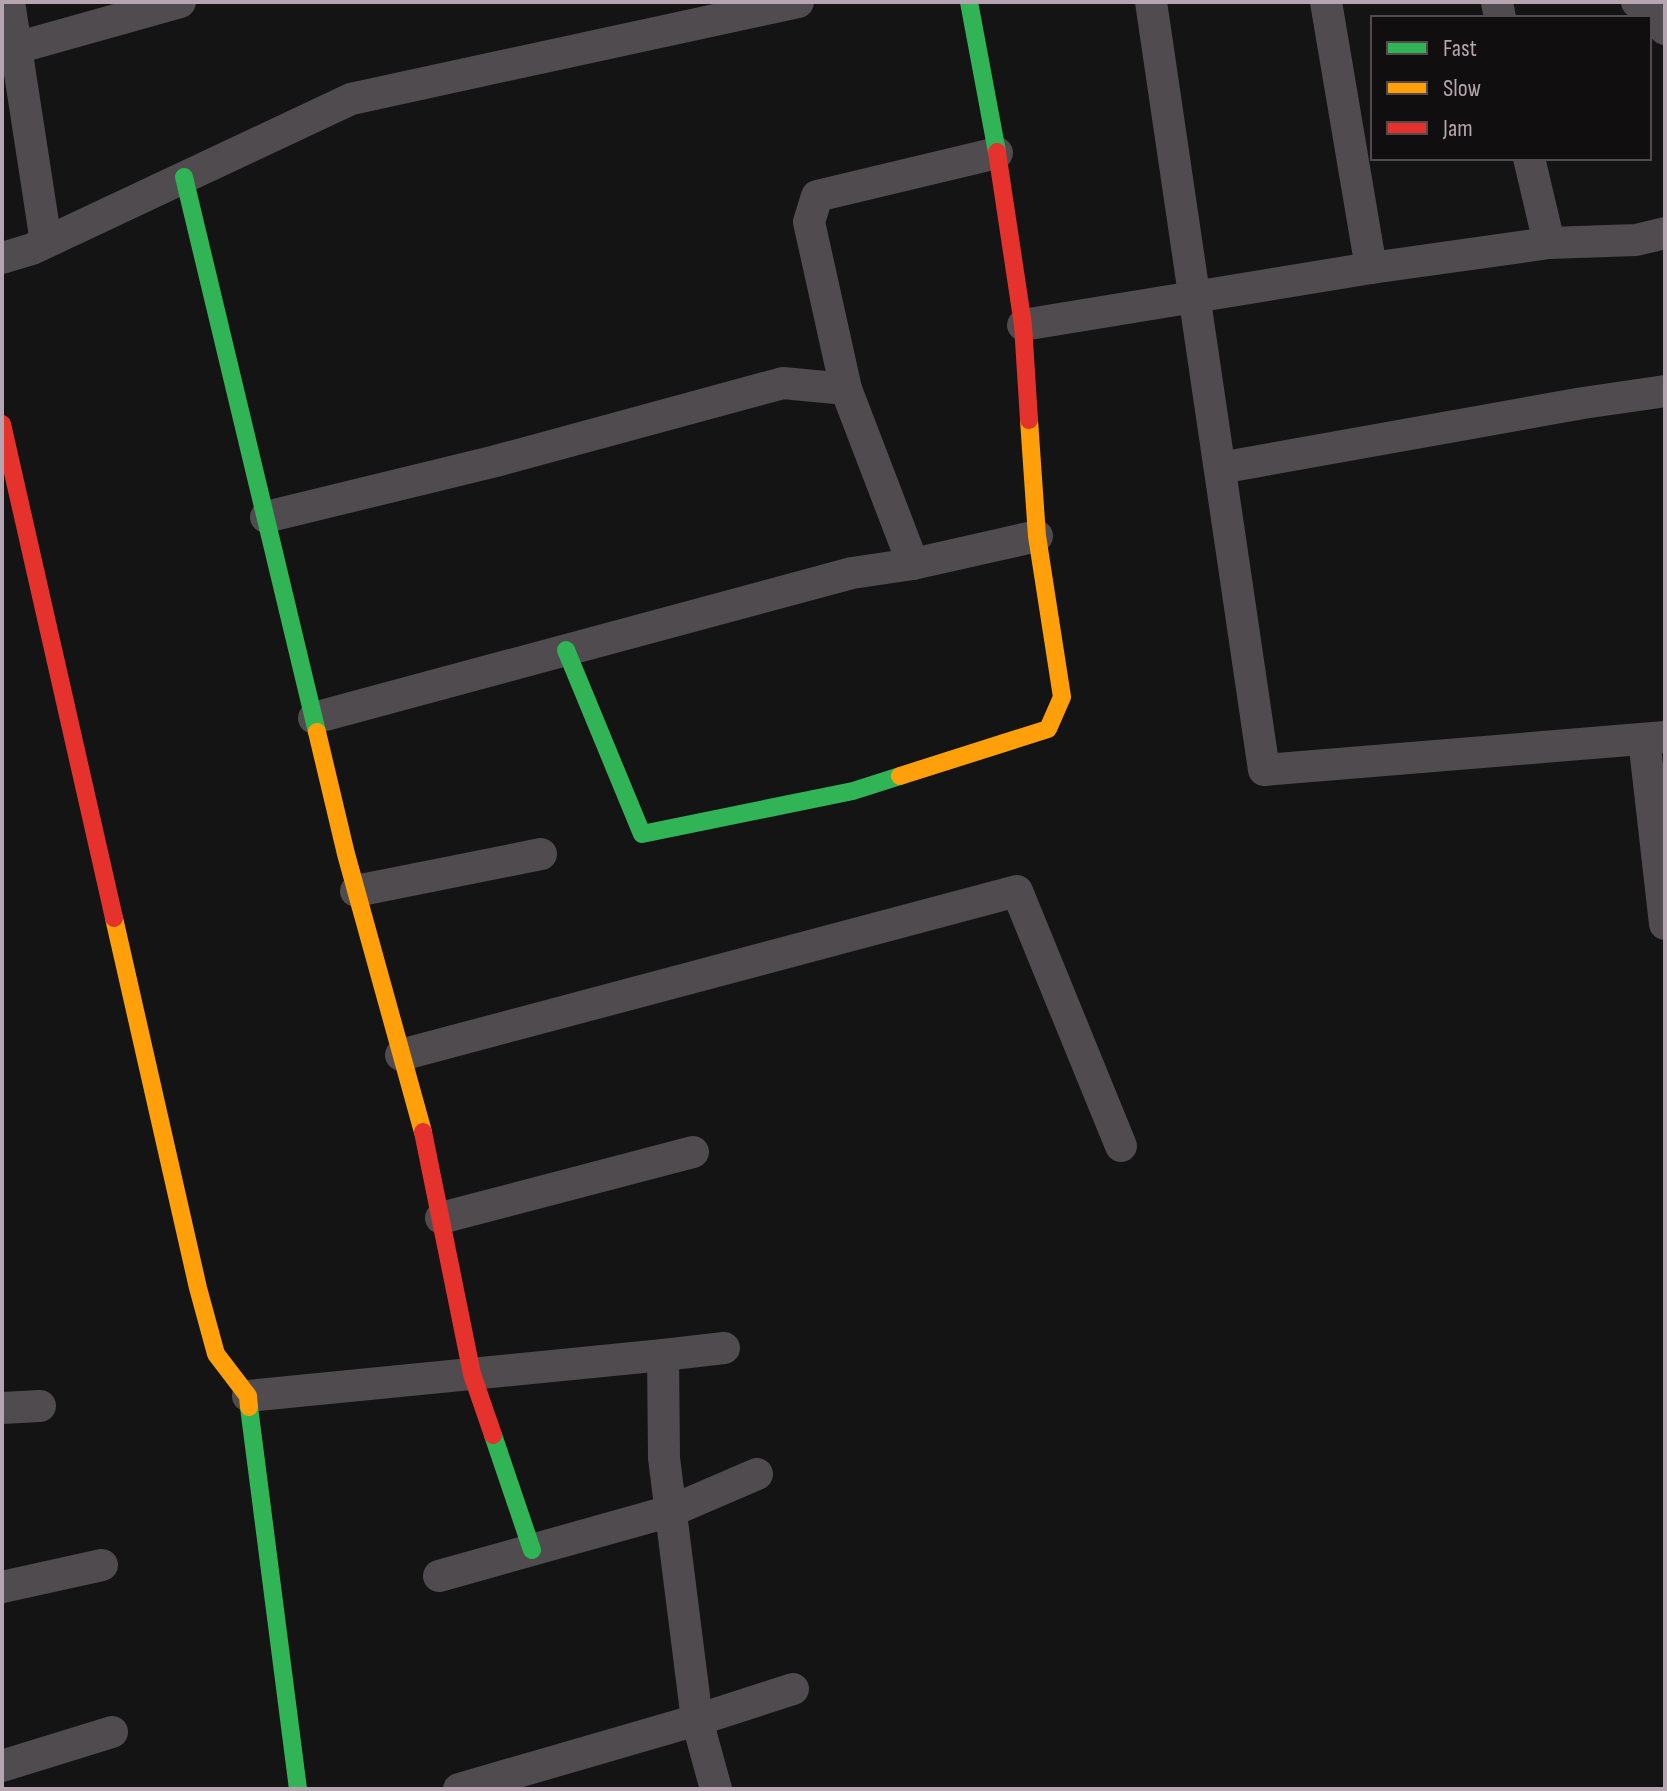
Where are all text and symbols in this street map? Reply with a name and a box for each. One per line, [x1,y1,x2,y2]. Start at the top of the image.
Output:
legend [1371,16,1651,160]
text: Fast [1443,34,1477,63]
text: Slow [1443,74,1481,103]
text: Jam [1442,114,1473,143]

